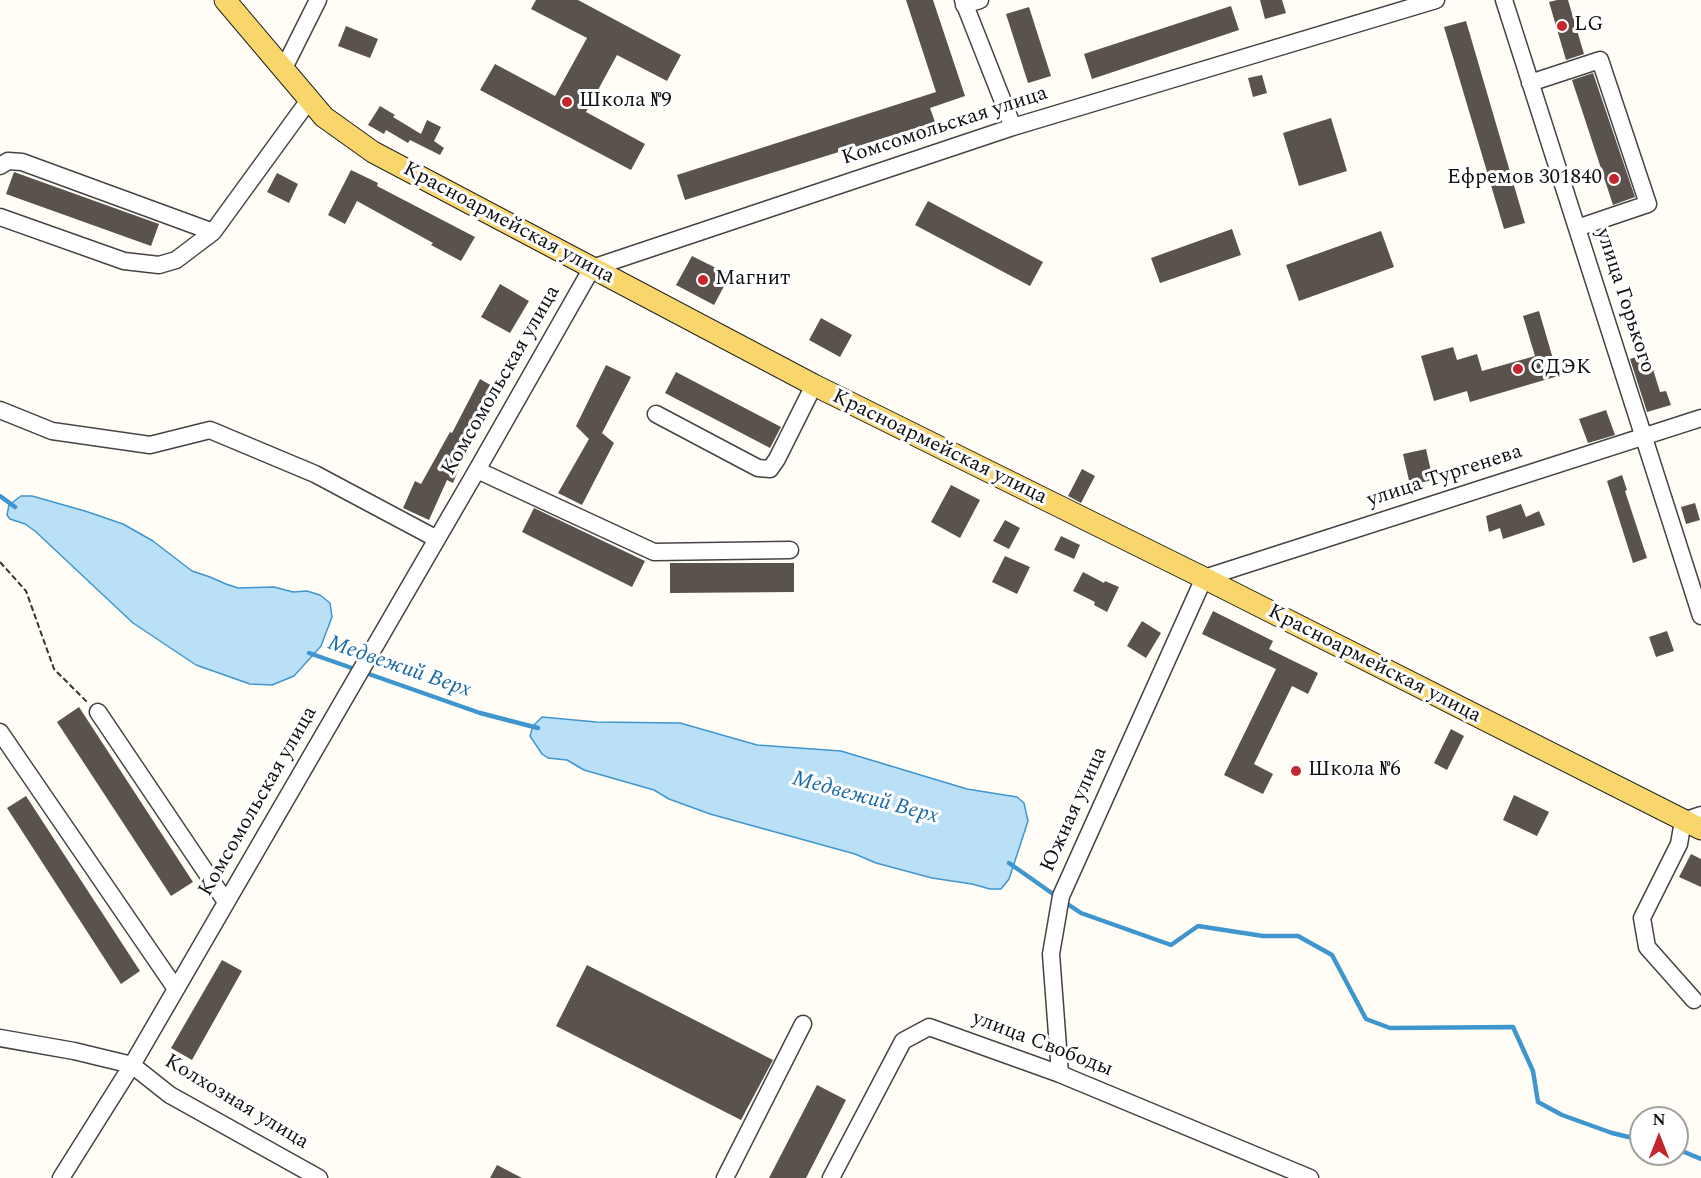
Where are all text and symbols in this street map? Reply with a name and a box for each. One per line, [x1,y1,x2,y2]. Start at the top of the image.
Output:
place label: LG [1574,13,1603,39]
marker: LG [1555,19,1569,33]
street label: Комсомольская улица [839,82,1051,172]
place label: Школа №9 [579,89,672,115]
marker: Школа №9 [560,95,574,109]
street label: Красноармейская улица [398,158,618,290]
place label: Ефремов 301840 [1447,166,1602,192]
marker: Ефремов 301840 [1607,172,1621,186]
street label: улица Горького [1589,226,1659,376]
place label: Магнит [715,267,790,293]
marker: Магнит [696,273,710,287]
street label: Комсомольская улица [437,282,567,480]
place label: СДЭК [1530,356,1591,382]
marker: СДЭК [1511,362,1525,376]
street label: Красноармейская улица [827,385,1051,511]
street label: улица Тургенева [1364,440,1526,514]
street label: Красноармейская улица [1263,600,1485,730]
water label: Медвежий Верх [324,631,474,705]
street label: Комсомольская улица [194,703,324,901]
street label: Южная улица [1036,743,1114,877]
place label: Школа №6 [1308,758,1401,784]
marker: Школа №6 [1289,764,1303,778]
water label: Медвежий Верх [789,767,941,831]
street label: улица Свободы [968,1007,1116,1083]
street label: Колхозная улица [159,1050,313,1156]
north arrow [1629,1106,1689,1166]
text: N [1652,1108,1666,1132]

